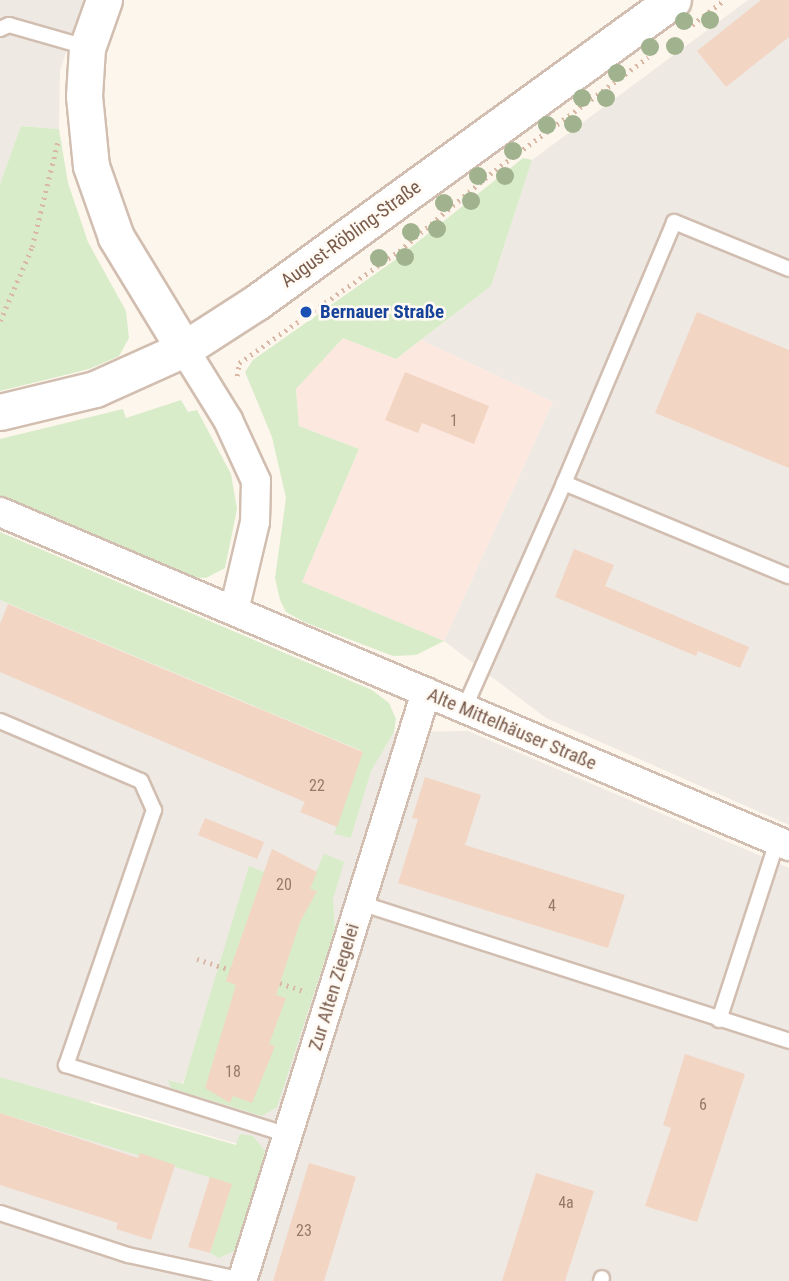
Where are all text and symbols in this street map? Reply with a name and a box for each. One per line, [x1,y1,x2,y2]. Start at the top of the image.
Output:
street label: August-Röbling-Straße [277,176,425,292]
place label: Bernauer Straße [320,301,444,323]
marker: Bernauer Straße [298,304,314,320]
house number: 1 [450,411,458,431]
street label: Alte Mittelhäuser Straße [424,683,600,775]
house number: 22 [309,776,325,796]
house number: 20 [276,875,292,895]
house number: 4 [548,896,556,916]
street label: Zur Alten Ziegelei [304,921,364,1053]
house number: 18 [225,1062,241,1082]
house number: 6 [699,1095,707,1115]
house number: 4a [558,1193,574,1213]
house number: 23 [296,1221,312,1241]

